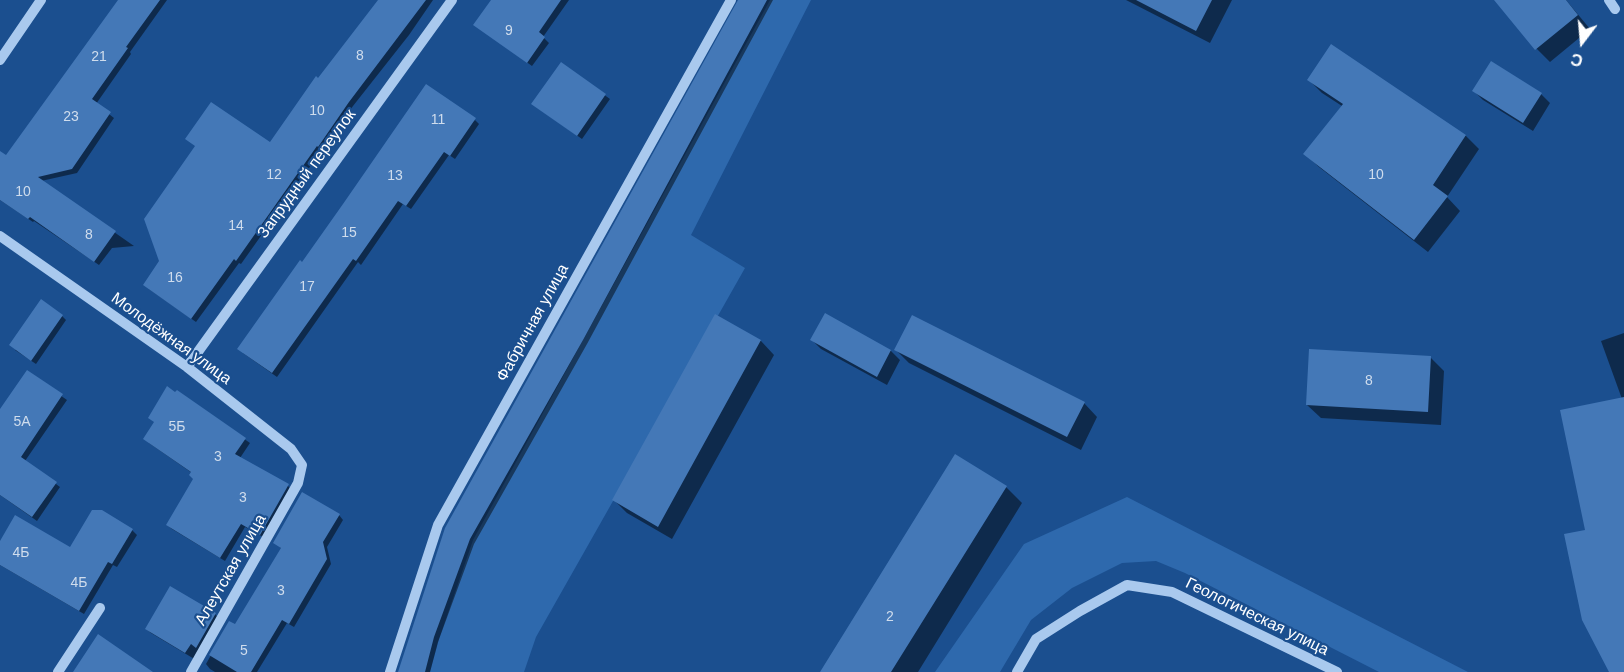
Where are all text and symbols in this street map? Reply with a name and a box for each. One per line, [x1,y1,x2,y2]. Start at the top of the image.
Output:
north arrow [1552,12,1612,72]
house number: 9 [505,23,513,39]
house number: 8 [356,48,364,64]
house number: 21 [91,49,107,65]
text: С [1569,50,1585,70]
house number: 10 [309,103,325,119]
street label: Запрудный переулок [254,106,360,242]
house number: 23 [63,109,79,125]
house number: 11 [431,112,445,128]
house number: 12 [266,167,282,183]
house number: 10 [1368,167,1384,183]
house number: 13 [387,168,403,184]
house number: 10 [15,184,31,200]
house number: 14 [228,218,244,234]
house number: 15 [341,225,357,241]
house number: 8 [85,227,93,243]
street label: Фабричная улица [493,261,573,385]
house number: 16 [167,270,183,286]
house number: 17 [299,279,315,295]
street label: Молодёжная улица [107,289,235,389]
house number: 8 [1365,373,1373,389]
house number: 5А [13,414,31,430]
house number: 5Б [169,419,185,435]
house number: 3 [214,449,222,465]
house number: 3 [239,490,247,506]
street label: Алеутская улица [191,511,271,629]
house number: 4Б [13,545,29,561]
street label: Геологическая улица [1182,574,1332,660]
house number: 4Б [71,575,87,591]
house number: 3 [277,583,285,599]
house number: 2 [886,609,894,625]
house number: 5 [240,643,248,659]

